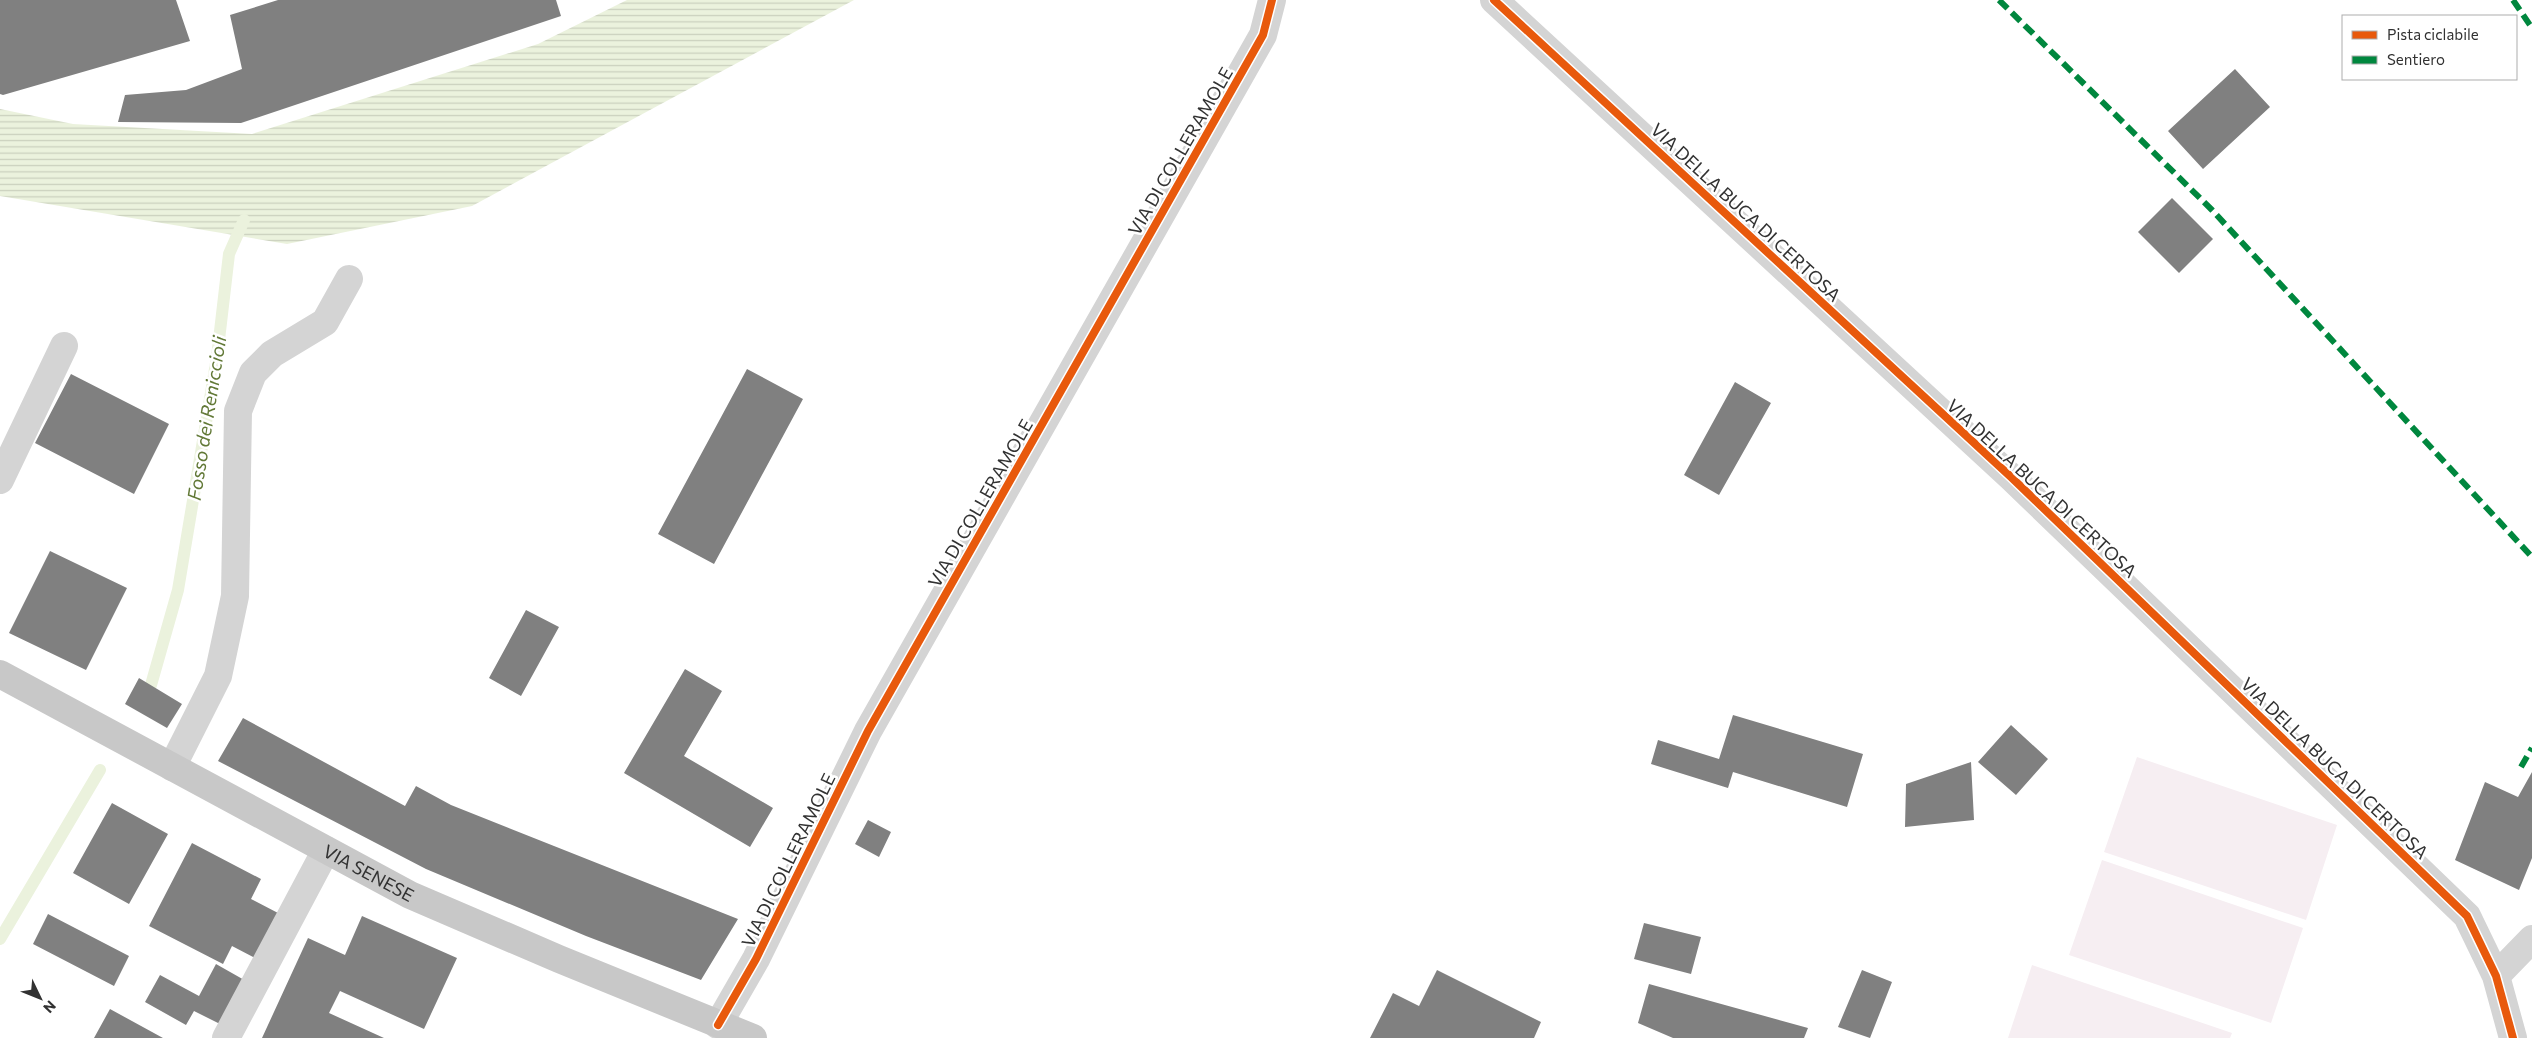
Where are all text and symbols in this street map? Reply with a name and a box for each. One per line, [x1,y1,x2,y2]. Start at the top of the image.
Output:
legend [2342,15,2517,80]
text: Pista ciclabile [2387,25,2479,43]
text: Sentiero [2387,50,2445,68]
street label: VIA DI COLLERAMOLE [1123,63,1237,239]
street label: VIA DELLA BUCA DI CERTOSA [1646,118,1846,306]
water label: Fosso dei Reniccioli [182,333,231,502]
street label: VIA DELLA BUCA DI CERTOSA [1942,394,2142,582]
street label: VIA DI COLLERAMOLE [923,415,1037,591]
street label: VIA DELLA BUCA DI CERTOSA [2237,673,2433,863]
street label: VIA DI COLLERAMOLE [736,770,840,950]
street label: VIA SENESE [320,839,418,906]
north arrow [15,973,65,1023]
text: N [40,998,60,1017]

